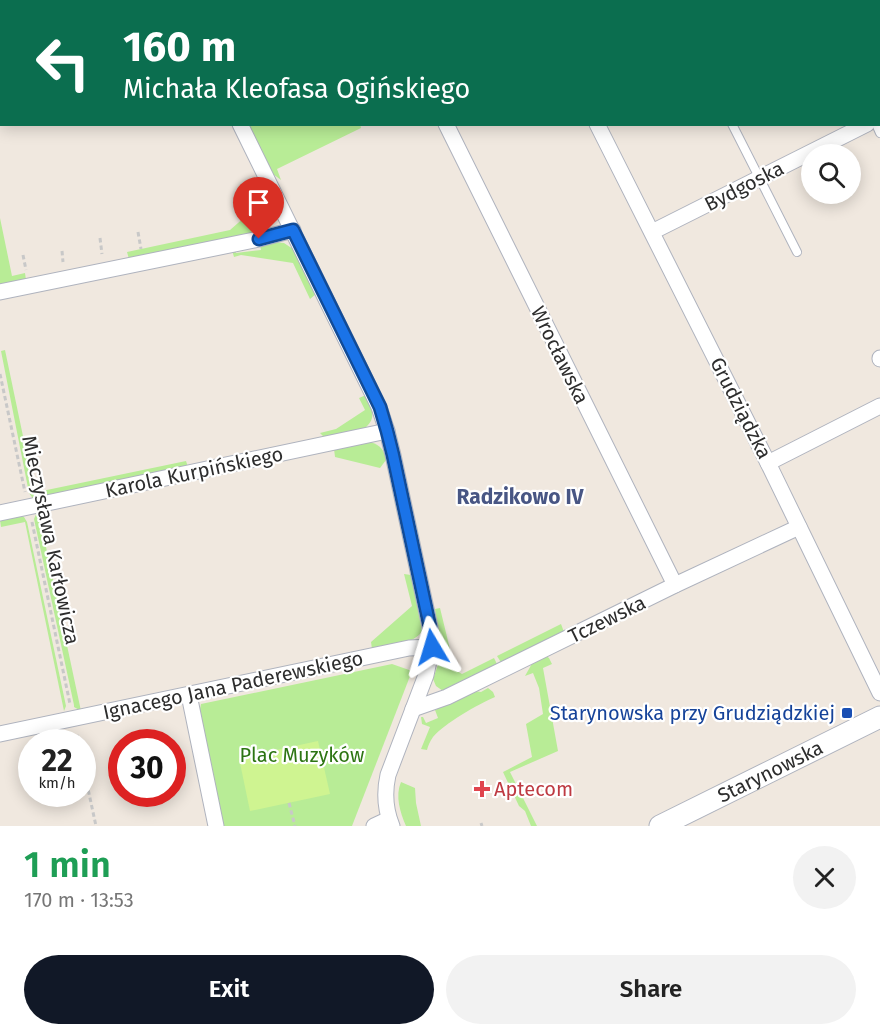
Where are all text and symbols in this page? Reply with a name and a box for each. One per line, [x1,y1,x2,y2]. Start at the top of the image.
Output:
text: 160 m [123,22,236,72]
icon: left [24,24,102,102]
text: Michała Kleofasa Ogińskiego [123,73,470,105]
map controls [801,144,861,204]
button: search [801,144,861,204]
street label: Bydgoska [700,156,788,216]
pin [233,177,284,239]
icon: arrive [242,186,275,219]
street label: Wrocławska [526,302,594,408]
street label: Grudziądzka [705,353,777,463]
street label: Mieczysława Karłowicza [17,433,85,647]
street label: Karola Kurpińskiego [103,441,285,503]
district label: Radzikowo IV [456,484,585,510]
street label: Tczewska [565,590,649,648]
position arrow [400,615,464,679]
street label: Ignacego Jana Paderewskiego [101,646,365,724]
place label: Starynowska przy Grudziądzkiej [550,701,835,725]
marker: Starynowska przy Grudziądzkiej [840,706,854,720]
speed limit sign: 30 [108,729,186,807]
street label: Starynowska [714,735,827,808]
text: 22 [41,743,73,779]
park label: Plac Muzyków [240,743,364,767]
text: km/h [38,774,76,792]
place label: Aptecom [494,777,573,801]
marker: Aptecom [475,782,489,796]
text: 1 min [24,843,111,887]
button: close [793,846,856,909]
text: 170 m · 13:53 [24,888,134,912]
button: Exit [24,955,434,1024]
button: Share [446,955,856,1024]

